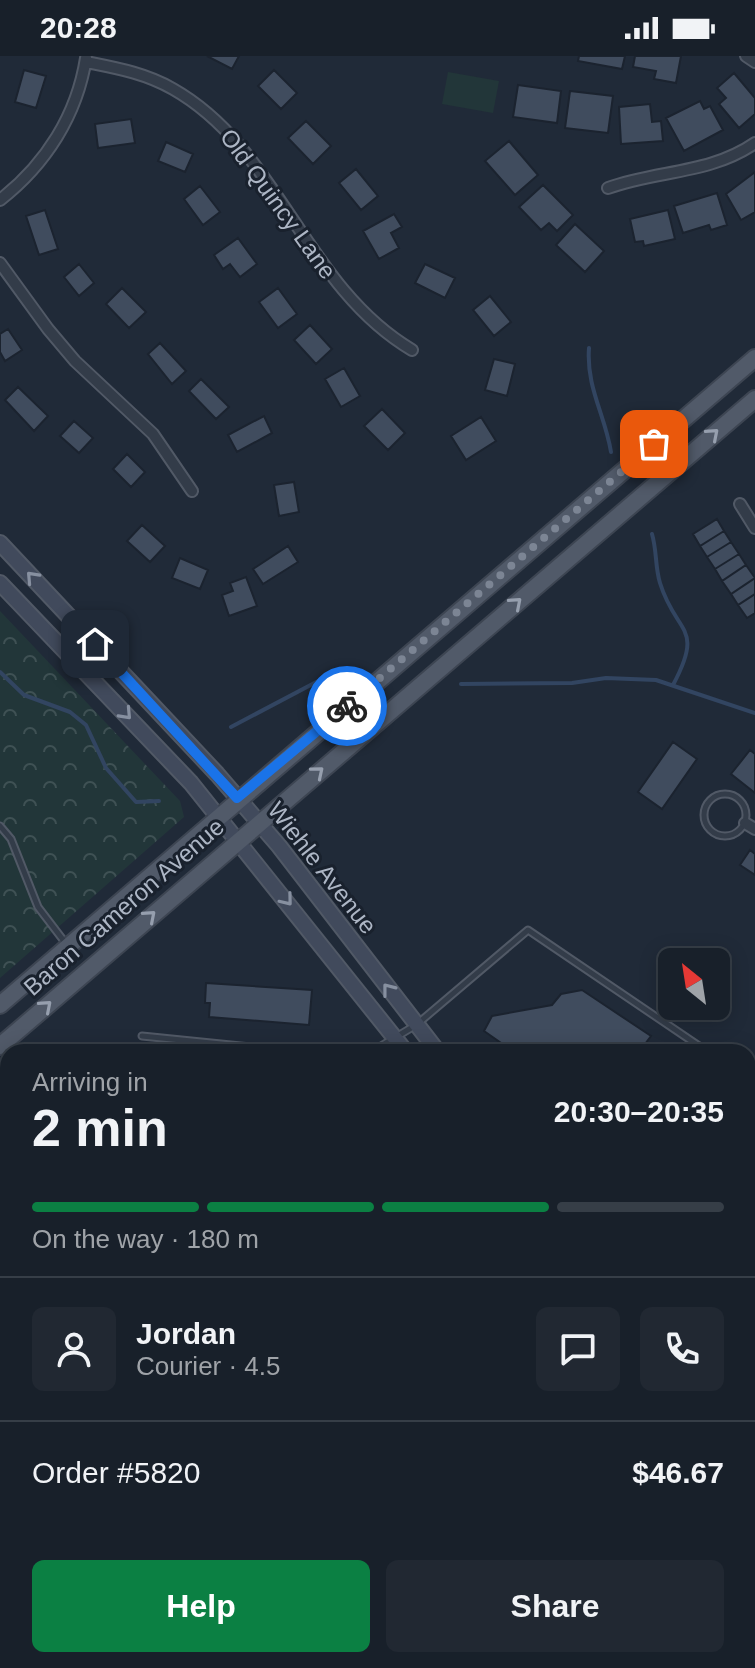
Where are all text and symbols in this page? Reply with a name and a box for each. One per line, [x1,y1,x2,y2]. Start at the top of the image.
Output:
text: 20:28 [40,11,117,44]
street label: Old Quincy Lane [215,123,342,284]
pin [620,410,688,478]
icon: bag [632,422,676,466]
one-way arrow [704,429,719,444]
one-way arrow [26,572,41,586]
one-way arrow [507,599,521,613]
pin [61,610,129,678]
icon: home [73,622,117,666]
courier [307,666,387,746]
icon: bike [325,684,369,728]
one-way arrow [116,705,130,720]
one-way arrow [309,767,323,782]
street label: Wiehle Avenue [263,796,382,939]
street label: Baron Cameron Avenue [18,813,229,1001]
one-way arrow [277,891,291,906]
one-way arrow [141,911,156,926]
north arrow [658,948,730,1020]
map controls [658,948,730,1020]
one-way arrow [384,983,398,997]
one-way arrow [36,1002,51,1016]
text: Arriving in [32,1067,148,1097]
text: 20:30–20:35 [554,1095,724,1128]
text: 2 min [32,1099,168,1157]
text: On the way · 180 m [32,1224,259,1254]
button: person [32,1307,116,1391]
button: chat [536,1307,620,1391]
button: phone [640,1307,724,1391]
text: Jordan [136,1317,236,1350]
text: Courier · 4.5 [136,1351,281,1381]
text: Order #5820 [32,1456,200,1489]
text: $46.67 [632,1456,724,1489]
button: Help [32,1560,370,1652]
button: Share [386,1560,724,1652]

